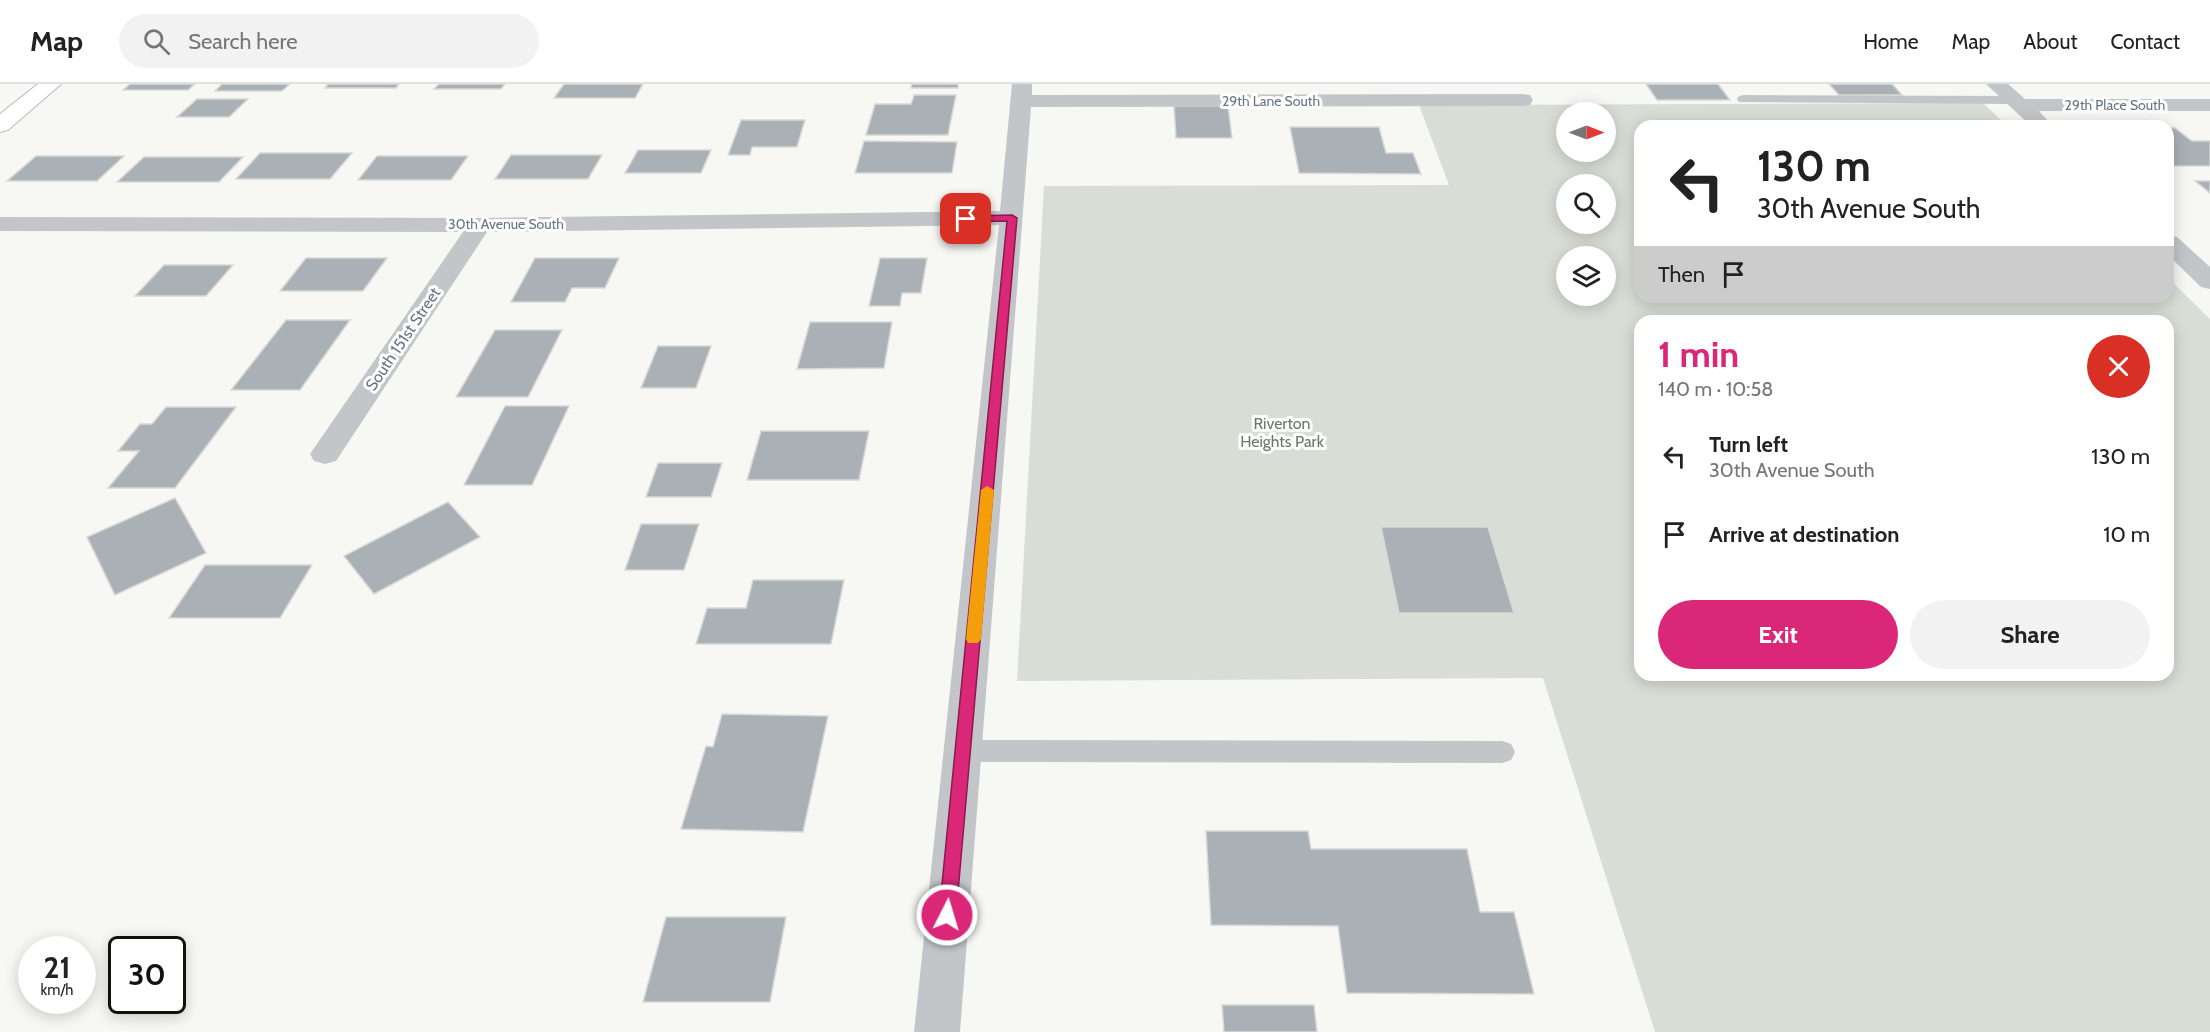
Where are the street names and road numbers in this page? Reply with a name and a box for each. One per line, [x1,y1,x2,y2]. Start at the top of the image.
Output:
street label: 29th Lane South [1222,92,1320,110]
street label: 29th Place South [2065,96,2165,114]
street label: 30th Avenue South [448,215,564,233]
street label: South 151st Street [362,283,445,394]

